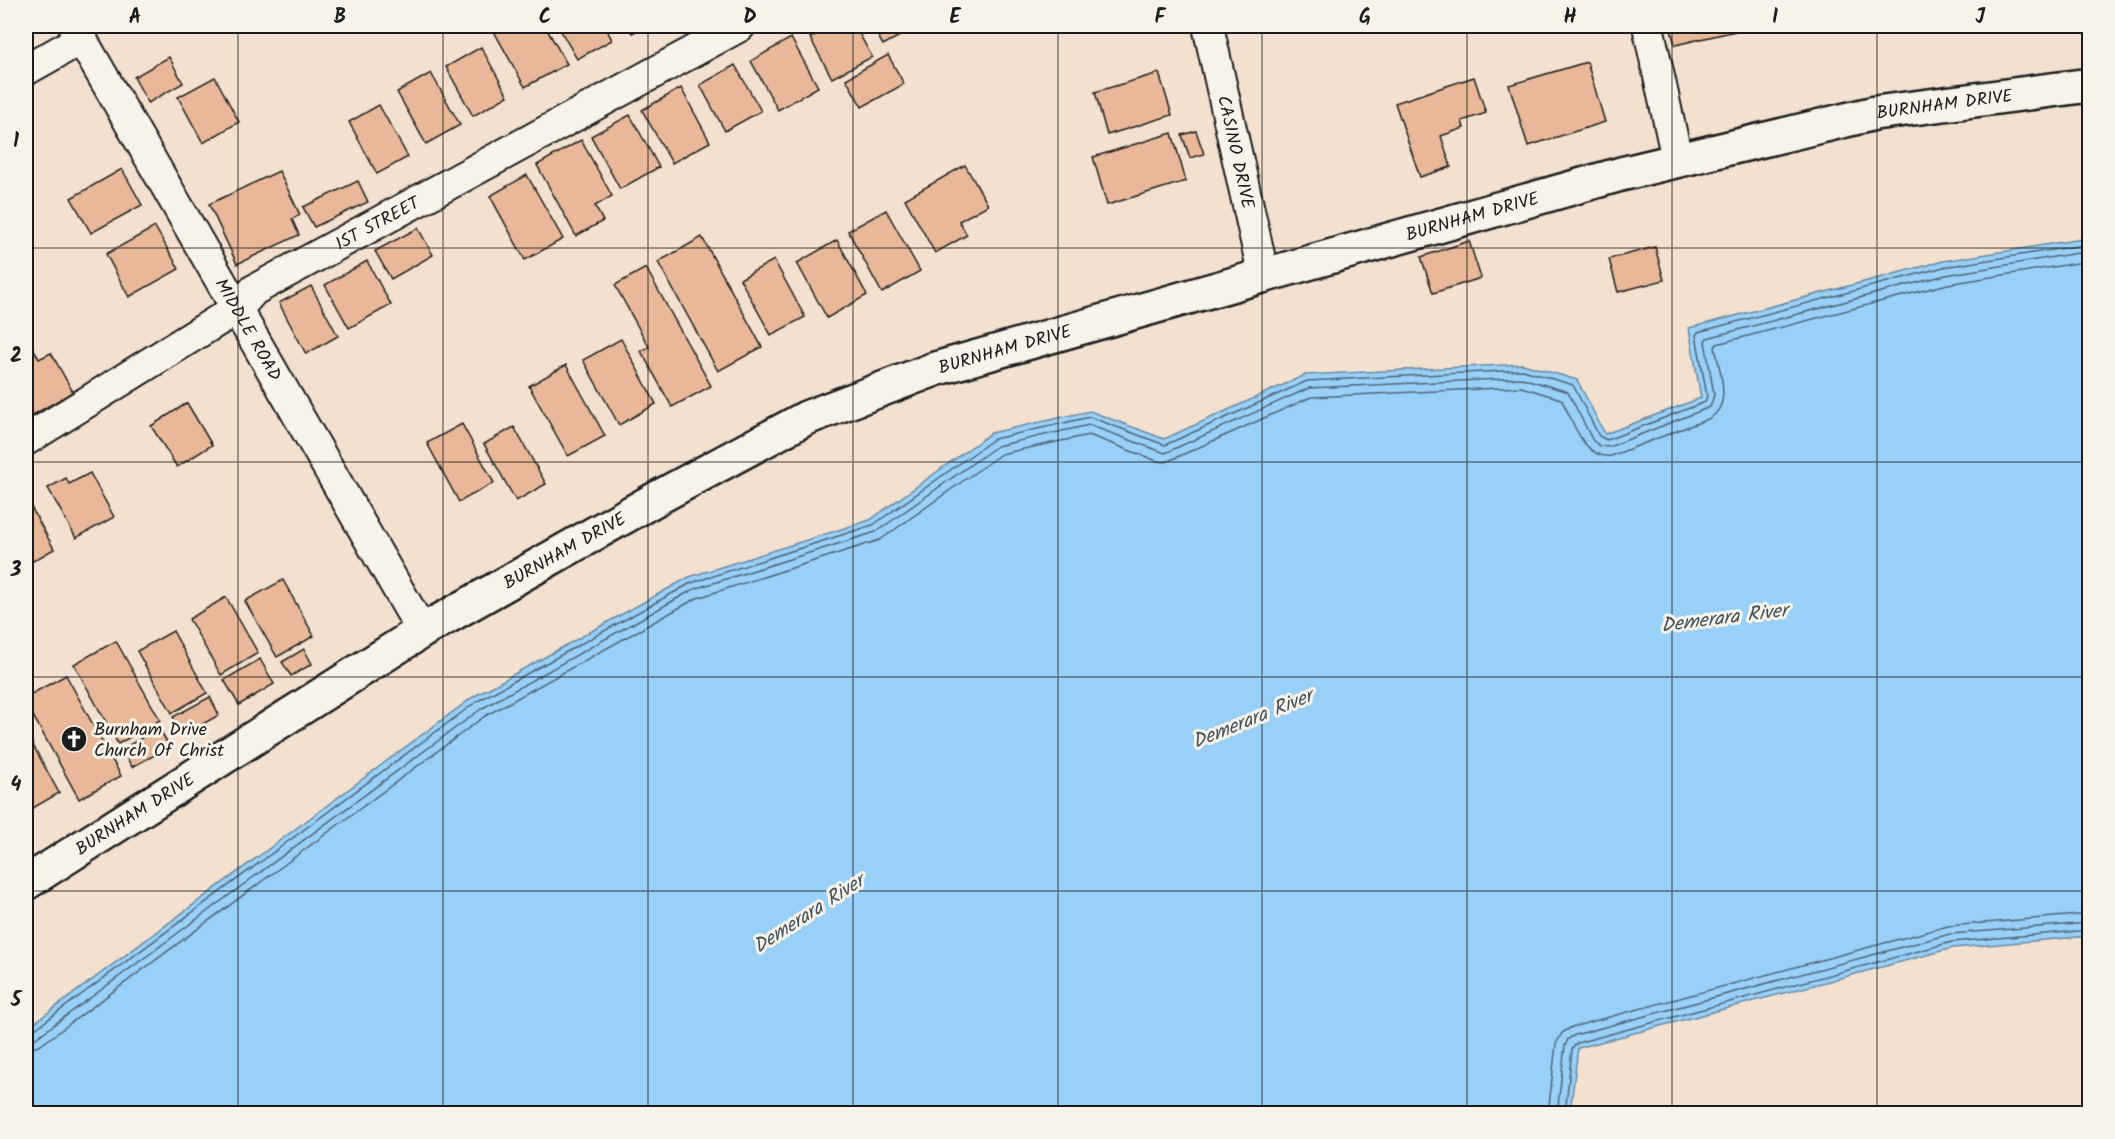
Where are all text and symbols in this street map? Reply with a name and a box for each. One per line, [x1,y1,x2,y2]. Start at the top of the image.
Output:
text: A [129,2,141,34]
text: B [334,2,346,34]
text: C [539,2,551,34]
text: D [743,2,757,34]
text: E [949,2,961,34]
text: F [1155,2,1167,34]
text: G [1359,2,1371,34]
text: H [1563,2,1577,34]
text: I [1772,2,1778,34]
text: J [1975,2,1986,34]
street label: BURNHAM DRIVE [1875,82,2015,129]
street label: CASINO DRIVE [1208,93,1261,212]
text: 1 [13,126,19,158]
street label: BURNHAM DRIVE [1403,185,1543,250]
street label: 1ST STREET [330,189,427,259]
street label: MIDDLE ROAD [206,273,289,387]
street label: BURNHAM DRIVE [935,318,1076,383]
text: 2 [10,341,22,373]
street label: BURNHAM DRIVE [498,505,632,598]
text: 3 [10,555,22,587]
water label: Demerara River [1659,595,1794,643]
water label: Demerara River [1188,680,1322,759]
place label: Burnham Drive Church Of Christ [94,716,225,766]
church icon: Burnham Drive Church Of Christ [59,724,89,754]
street label: BURNHAM DRIVE [70,766,202,864]
text: 4 [11,770,22,802]
water label: Demerara River [747,864,875,963]
text: 5 [10,985,23,1017]

